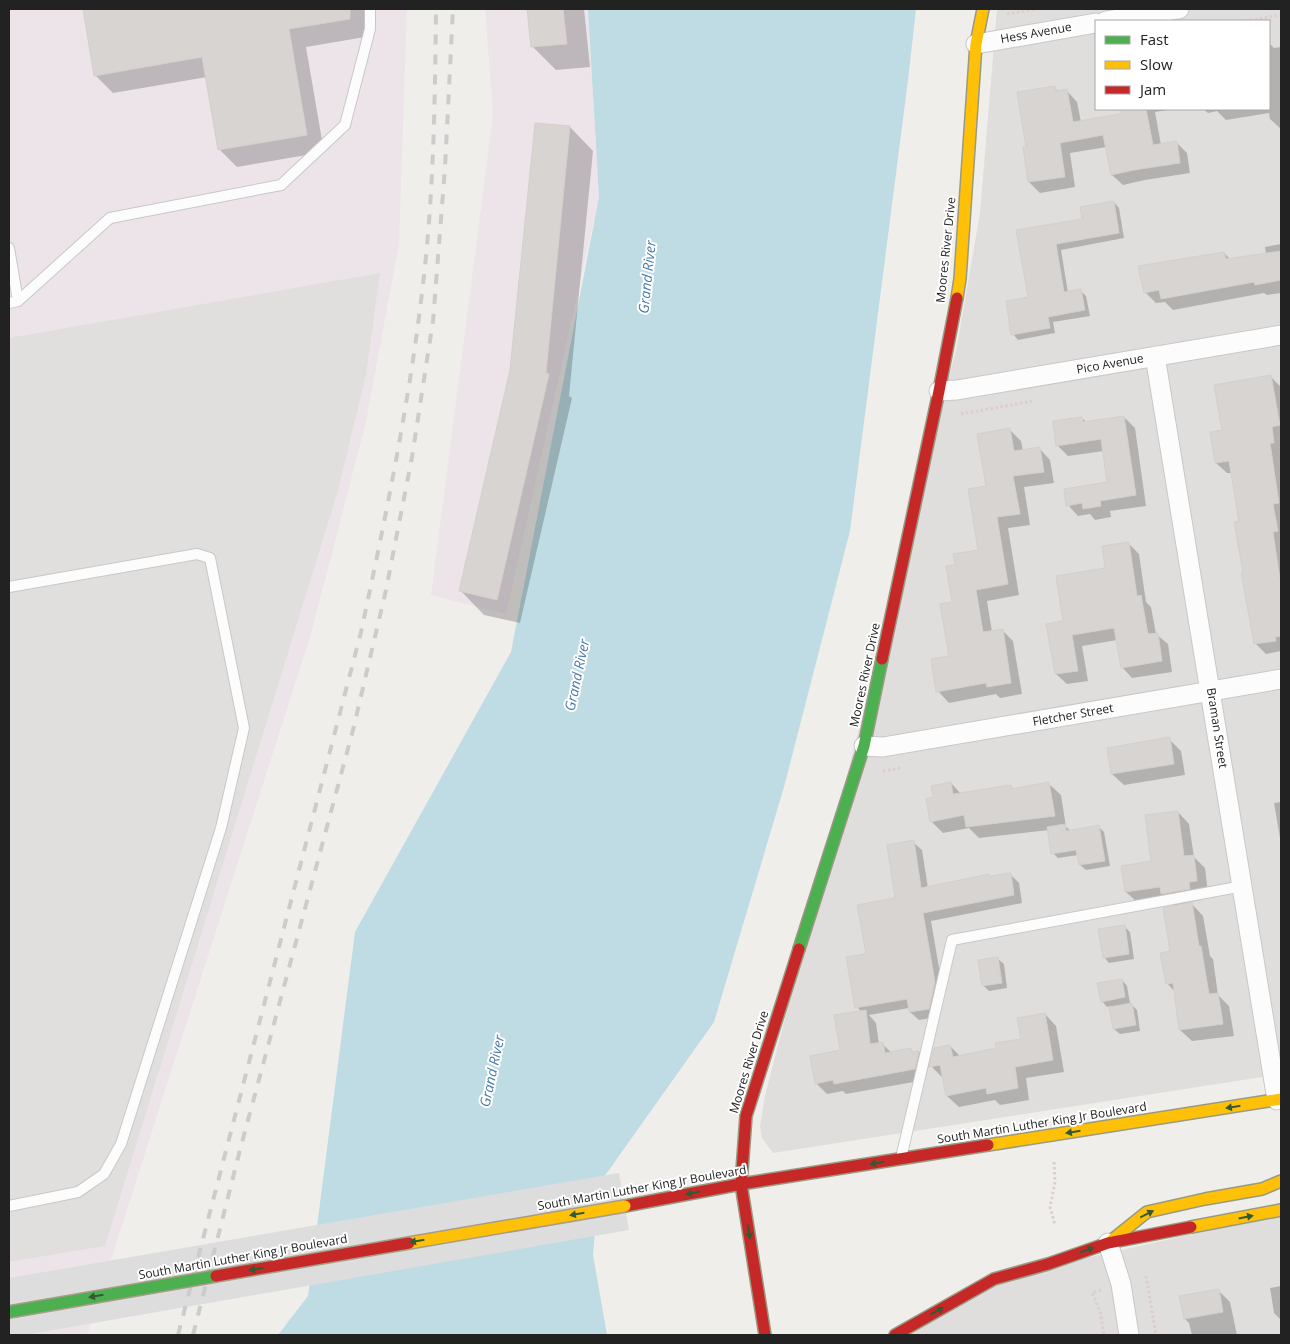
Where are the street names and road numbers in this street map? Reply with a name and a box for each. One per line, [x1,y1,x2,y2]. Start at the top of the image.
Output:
street label: Hess Avenue [999,18,1073,47]
street label: Moores River Drive [931,196,960,304]
street label: Pico Avenue [1075,349,1145,378]
street label: Moores River Drive [845,621,884,729]
street label: Braman Street [1203,687,1232,769]
street label: Fletcher Street [1031,699,1115,730]
street label: Moores River Drive [725,1008,772,1115]
street label: South Martin Luther King Jr Boulevard [936,1098,1148,1147]
street label: South Martin Luther King Jr Boulevard [536,1161,748,1214]
street label: South Martin Luther King Jr Boulevard [137,1230,349,1283]

